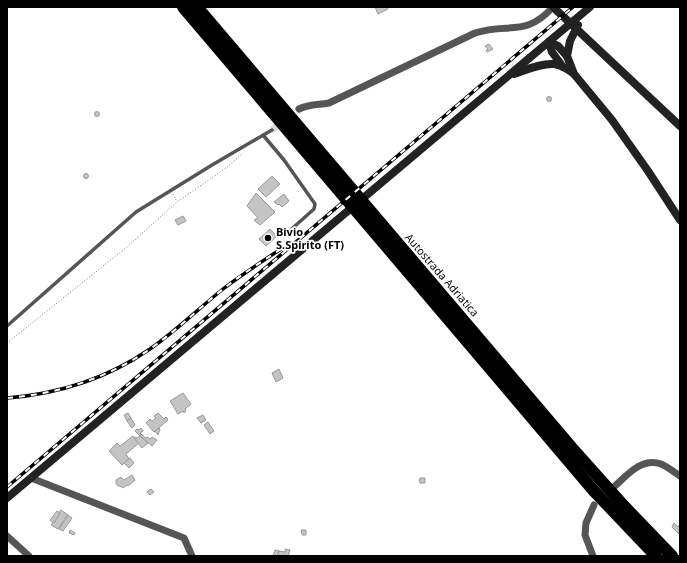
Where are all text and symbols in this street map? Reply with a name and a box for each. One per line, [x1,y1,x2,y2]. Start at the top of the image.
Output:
place label: Bivio S.Spirito (FT) [276,224,344,252]
street label: Autostrada Adriatica [402,230,483,319]
marker: Bivio S.Spirito (FT) [263,233,273,243]

